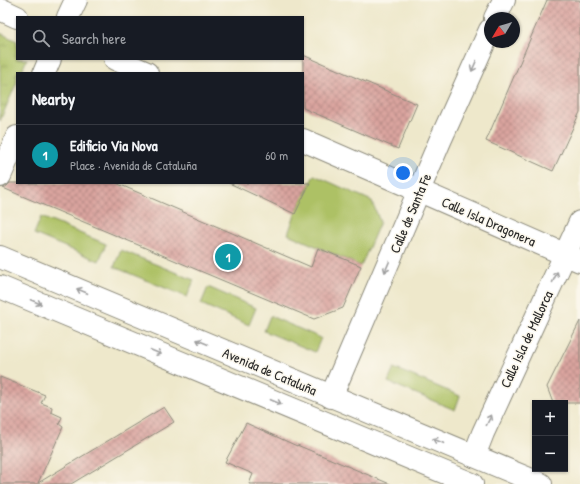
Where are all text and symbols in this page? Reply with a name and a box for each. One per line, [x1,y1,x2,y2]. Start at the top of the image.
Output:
north arrow [484,12,520,48]
search box [16,16,304,60]
icon: search [30,27,52,49]
text: Search here [62,28,126,49]
one-way arrow [470,59,477,71]
text: Nearby [32,87,75,110]
text: Edificio Via Nova [70,135,158,156]
text: 1 [43,146,47,164]
text: 60 m [265,146,288,164]
text: Place · Avenida de Cataluña [70,156,197,174]
your location [393,163,413,183]
street label: Calle de Santa Fe [385,170,435,256]
street label: Calle Isla Dragonera [438,192,540,251]
pin: 1 [215,242,241,272]
one-way arrow [382,261,390,273]
one-way arrow [552,271,559,283]
one-way arrow [76,287,88,294]
street label: Calle Isla de Mallorca [495,287,557,391]
one-way arrow [29,298,41,306]
one-way arrow [196,337,208,345]
street label: Avenida de Cataluña [220,343,320,400]
one-way arrow [149,349,161,356]
one-way arrow [269,399,281,407]
map controls [532,400,568,472]
button: + [532,400,568,436]
one-way arrow [486,414,493,426]
one-way arrow [432,436,444,444]
button: − [532,436,568,472]

